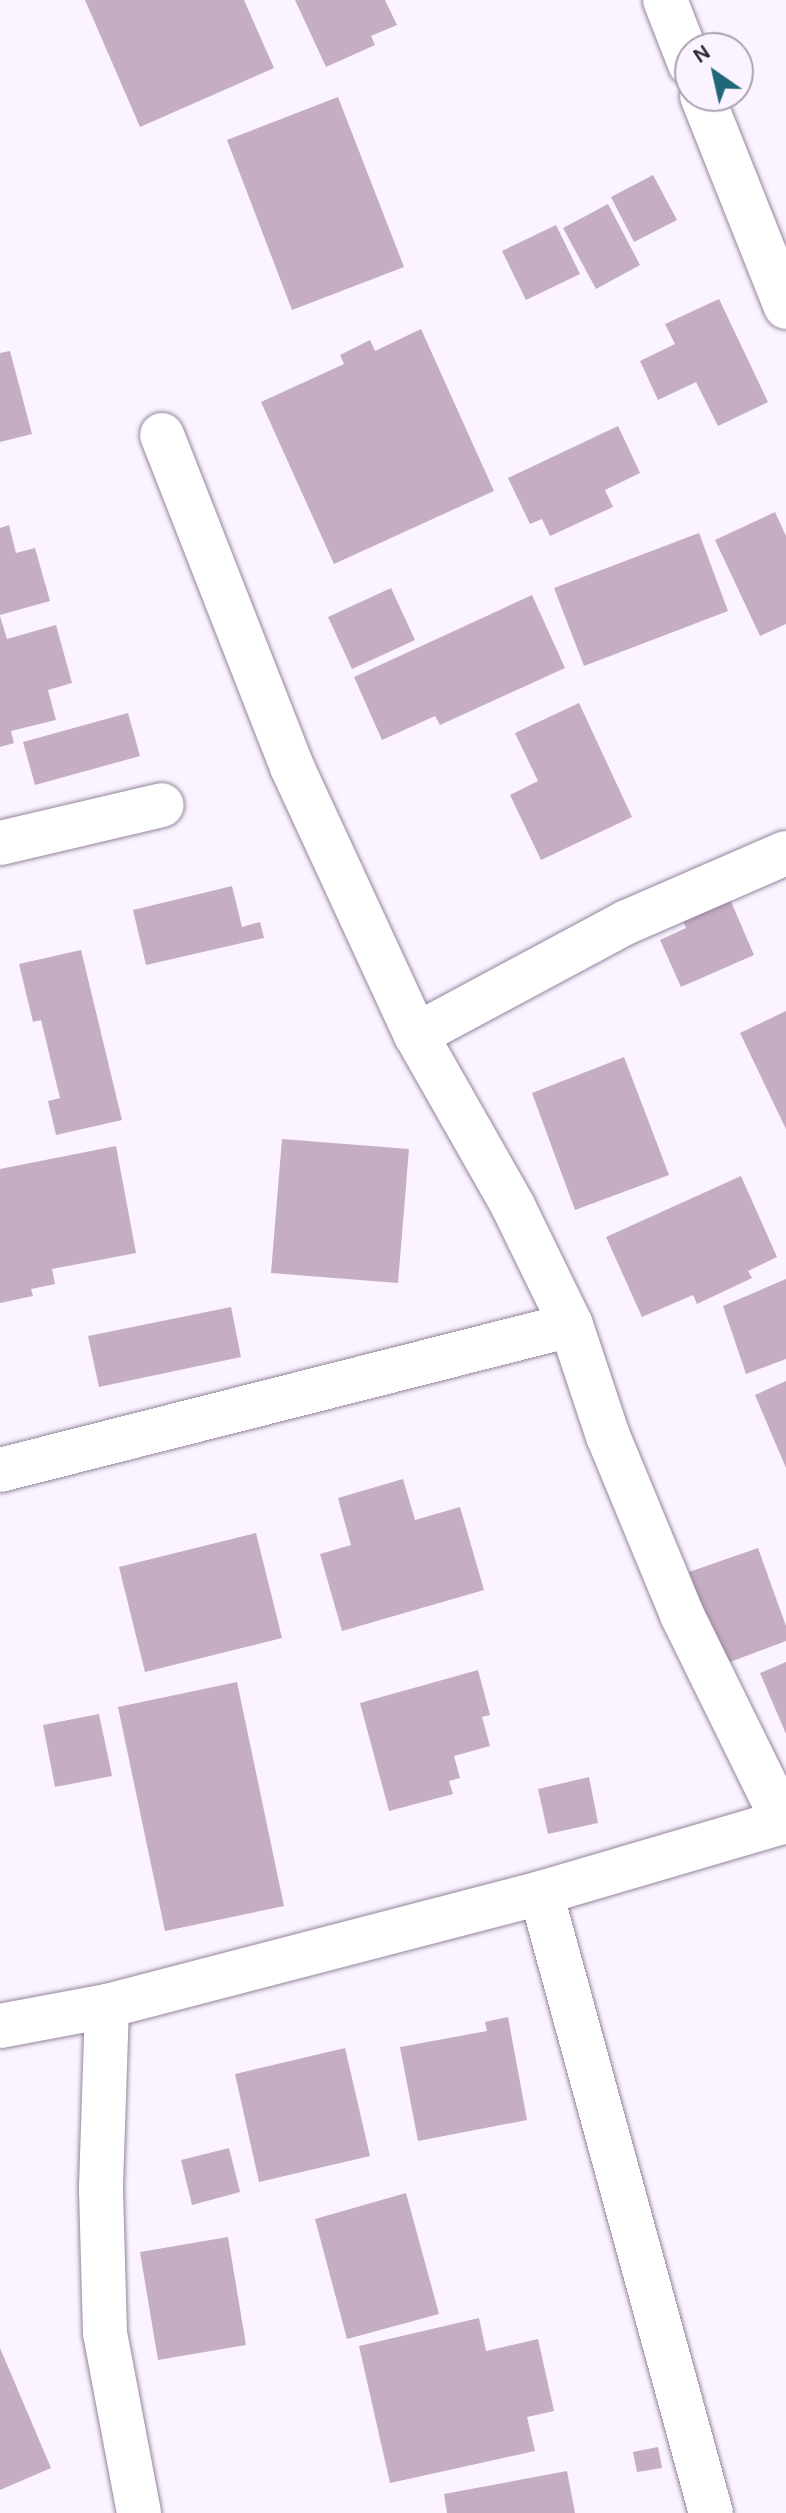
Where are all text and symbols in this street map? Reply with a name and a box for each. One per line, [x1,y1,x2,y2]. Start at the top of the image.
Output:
north arrow [674,32,754,112]
text: N [688,39,716,69]

